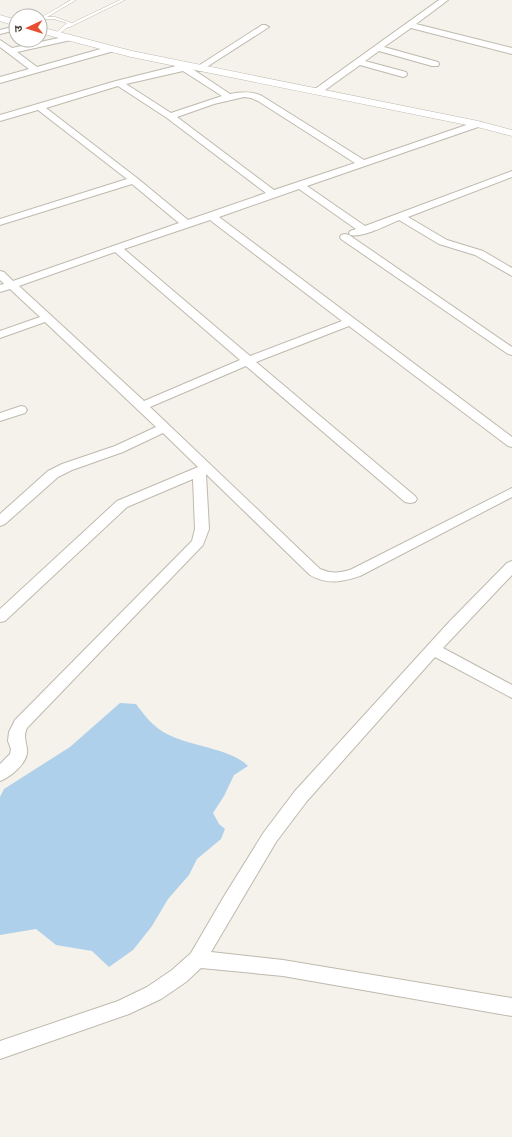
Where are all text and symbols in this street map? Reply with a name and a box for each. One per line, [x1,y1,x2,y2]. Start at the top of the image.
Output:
north arrow [8,8,48,48]
text: उ [11,24,25,32]

